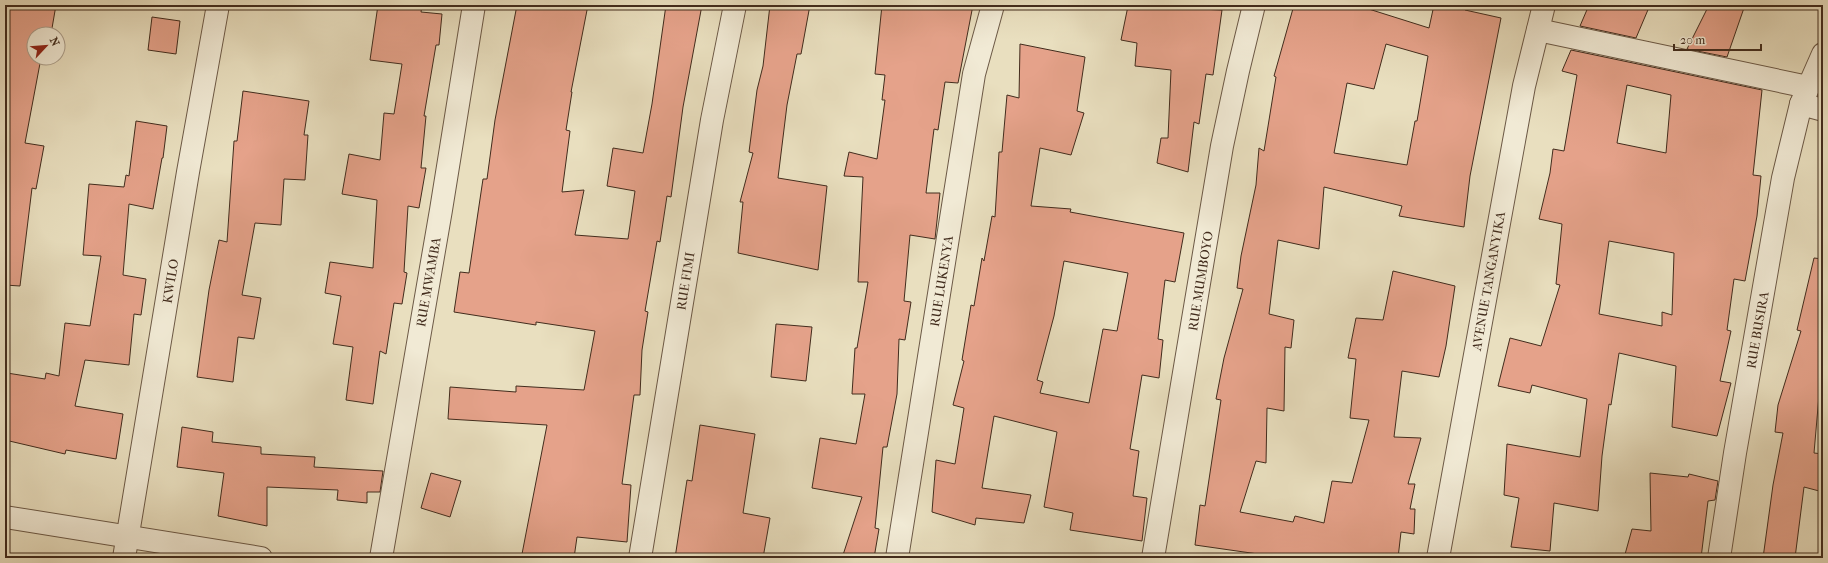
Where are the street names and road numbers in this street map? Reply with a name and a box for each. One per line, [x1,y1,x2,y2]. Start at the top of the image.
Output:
street label: AVENUE TANGANYIKA [1469,210,1508,353]
street label: RUE MUMBOYO [1185,230,1216,332]
street label: RUE LUKENYA [927,234,956,328]
street label: RUE MWAMBA [413,235,444,328]
street label: RUE FIMI [673,251,698,311]
street label: KWILO [160,258,181,305]
street label: RUE BUSIRA [1743,290,1772,370]

